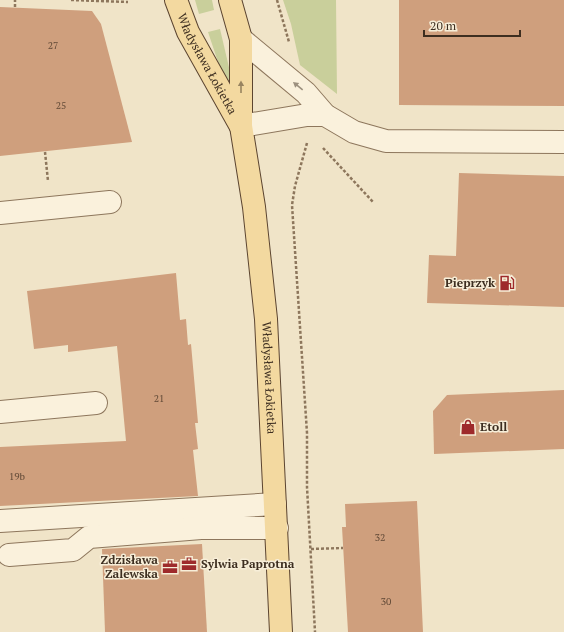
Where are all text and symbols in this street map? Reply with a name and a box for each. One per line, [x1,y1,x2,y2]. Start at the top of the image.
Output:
street label: Władysława Łokietka [175,11,240,117]
scale bar [424,12,520,38]
text: 20 m [430,18,457,33]
house number: 27 [48,39,58,52]
one-way arrow [238,80,244,93]
one-way arrow [293,82,304,91]
house number: 25 [56,99,66,112]
fuel station icon: Pieprzyk [498,274,516,292]
place label: Pieprzyk [445,275,495,290]
street label: Władysława Łokietka [259,321,280,434]
house number: 21 [154,392,164,405]
shop icon: Etoll [459,418,477,436]
place label: Etoll [480,419,507,434]
house number: 19b [9,470,26,483]
house number: 32 [375,531,385,544]
place label: Zdzisława Zalewska [101,552,158,581]
office icon: Sylwia Paprotna [180,555,198,573]
place label: Sylwia Paprotna [201,556,295,571]
office icon: Zdzisława Zalewska [161,558,179,576]
house number: 30 [381,595,391,608]

